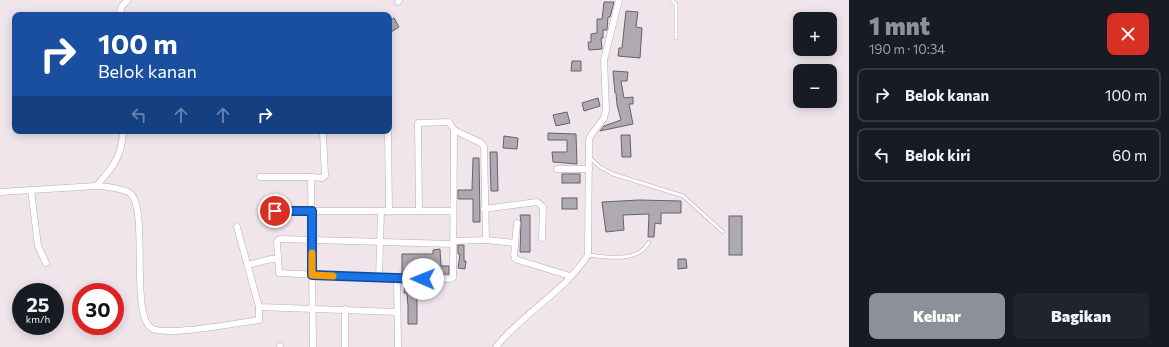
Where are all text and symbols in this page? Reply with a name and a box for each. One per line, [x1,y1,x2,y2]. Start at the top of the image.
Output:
text: 1 mnt [869,11,930,40]
map controls [793,12,837,108]
button: + [793,12,837,56]
button: close [1107,13,1149,55]
text: 100 m [98,26,178,60]
icon: right [32,28,84,80]
text: 190 m · 10:34 [869,41,945,57]
text: Belok kanan [98,60,197,82]
button: − [793,64,837,108]
icon: right [871,84,893,106]
text: Belok kanan [905,86,989,104]
text: 100 m [1105,86,1147,104]
icon: left [128,104,150,126]
icon: ahead [170,104,192,126]
icon: ahead [212,104,234,126]
icon: right [254,104,276,126]
icon: left [871,144,893,166]
text: Belok kiri [905,146,971,164]
text: 60 m [1112,146,1147,164]
pin [258,194,292,228]
icon: arrive [264,200,286,222]
position arrow [402,258,444,300]
speed limit sign: 30 [72,283,124,335]
text: 25 [26,292,50,316]
button: Keluar [869,293,1005,339]
button: Bagikan [1013,293,1149,339]
text: km/h [26,313,50,325]

